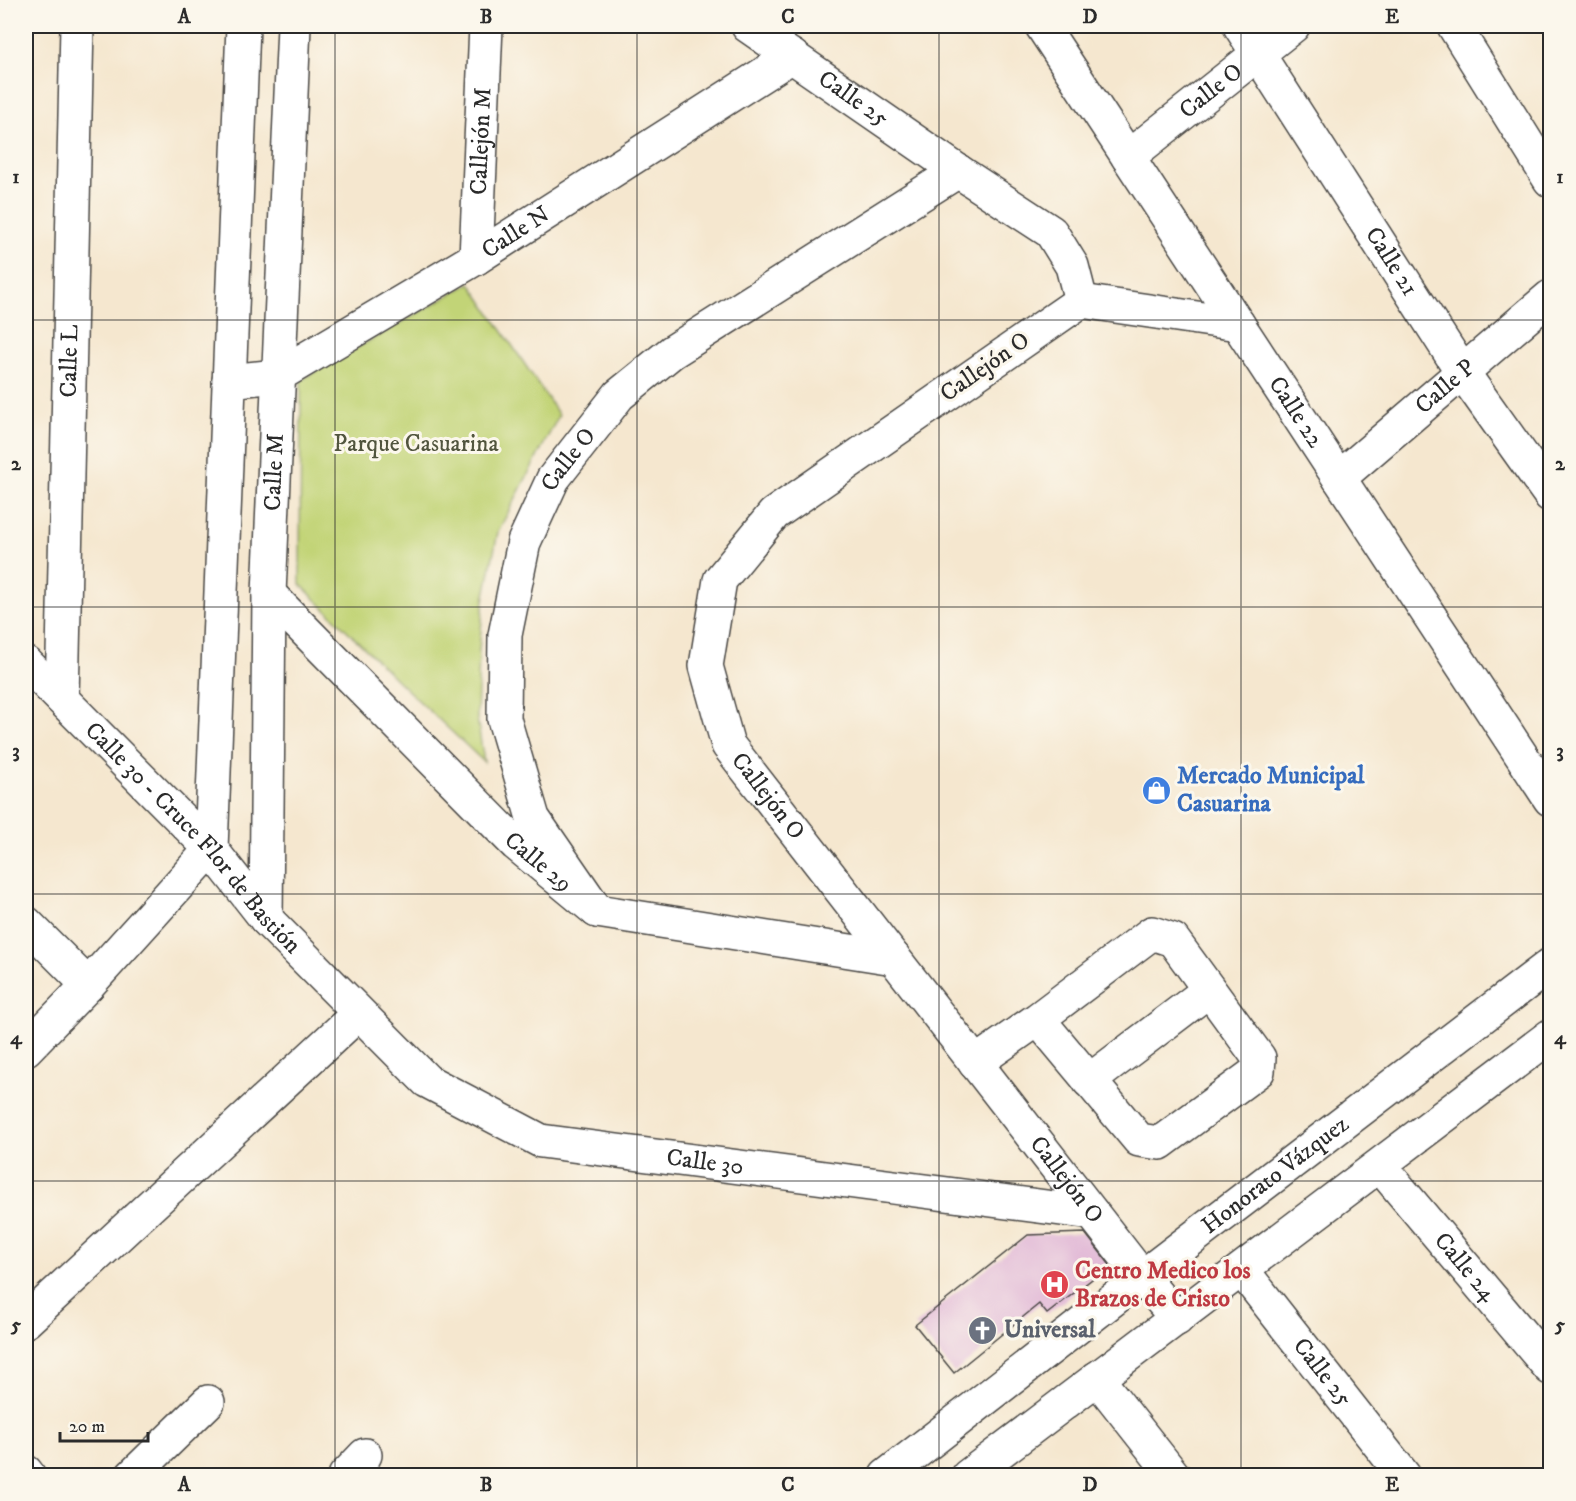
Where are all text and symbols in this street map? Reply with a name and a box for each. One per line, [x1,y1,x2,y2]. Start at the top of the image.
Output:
text: A [177,5,192,30]
text: B [480,5,492,30]
text: C [781,5,795,30]
text: D [1083,5,1098,30]
text: E [1385,5,1399,30]
street label: Calle O [1173,57,1249,125]
street label: Calle 25 [812,64,894,134]
street label: Callejón M [464,87,498,195]
text: 1 [12,165,20,190]
text: 1 [1556,165,1564,190]
street label: Calle N [476,200,556,265]
street label: Calle 21 [1358,221,1425,302]
street label: Calle L [54,324,85,398]
street label: Callejón O [934,325,1036,409]
street label: Calle P [1409,353,1481,421]
street label: Calle 22 [1261,371,1330,454]
street label: Calle O [535,422,602,496]
park label: Parque Casuarina [333,429,499,459]
street label: Calle M [258,433,291,512]
text: 2 [11,452,22,477]
text: 2 [1555,452,1566,477]
street label: Calle 30 - Cruce Flor de Bastión [78,716,308,961]
text: 3 [12,739,20,764]
text: 3 [1556,739,1564,764]
street label: Callejón O [725,747,811,846]
place label: Mercado Municipal Casuarina [1177,761,1365,819]
shop icon: Mercado Municipal Casuarina [1140,774,1172,806]
street label: Calle 29 [497,826,578,899]
text: 4 [10,1026,23,1051]
text: 4 [1554,1026,1567,1051]
street label: Honorato Vázquez [1196,1109,1355,1241]
street label: Callejón O [1023,1130,1110,1230]
street label: Calle 30 [665,1143,745,1182]
street label: Calle 24 [1427,1226,1503,1309]
place label: Centro Medico los Brazos de Cristo [1075,1256,1250,1314]
hospital icon: Centro Medico los Brazos de Cristo [1038,1269,1070,1301]
text: 5 [10,1313,21,1338]
text: 5 [1554,1313,1565,1338]
church icon: Universal [967,1314,999,1346]
place label: Universal [1004,1315,1096,1345]
street label: Calle 25 [1286,1332,1359,1413]
scale bar [60,1405,148,1443]
text: 20 m [69,1416,105,1438]
text: A [177,1473,192,1498]
text: B [480,1473,492,1498]
text: C [781,1473,795,1498]
text: D [1083,1473,1098,1498]
text: E [1385,1473,1399,1498]

